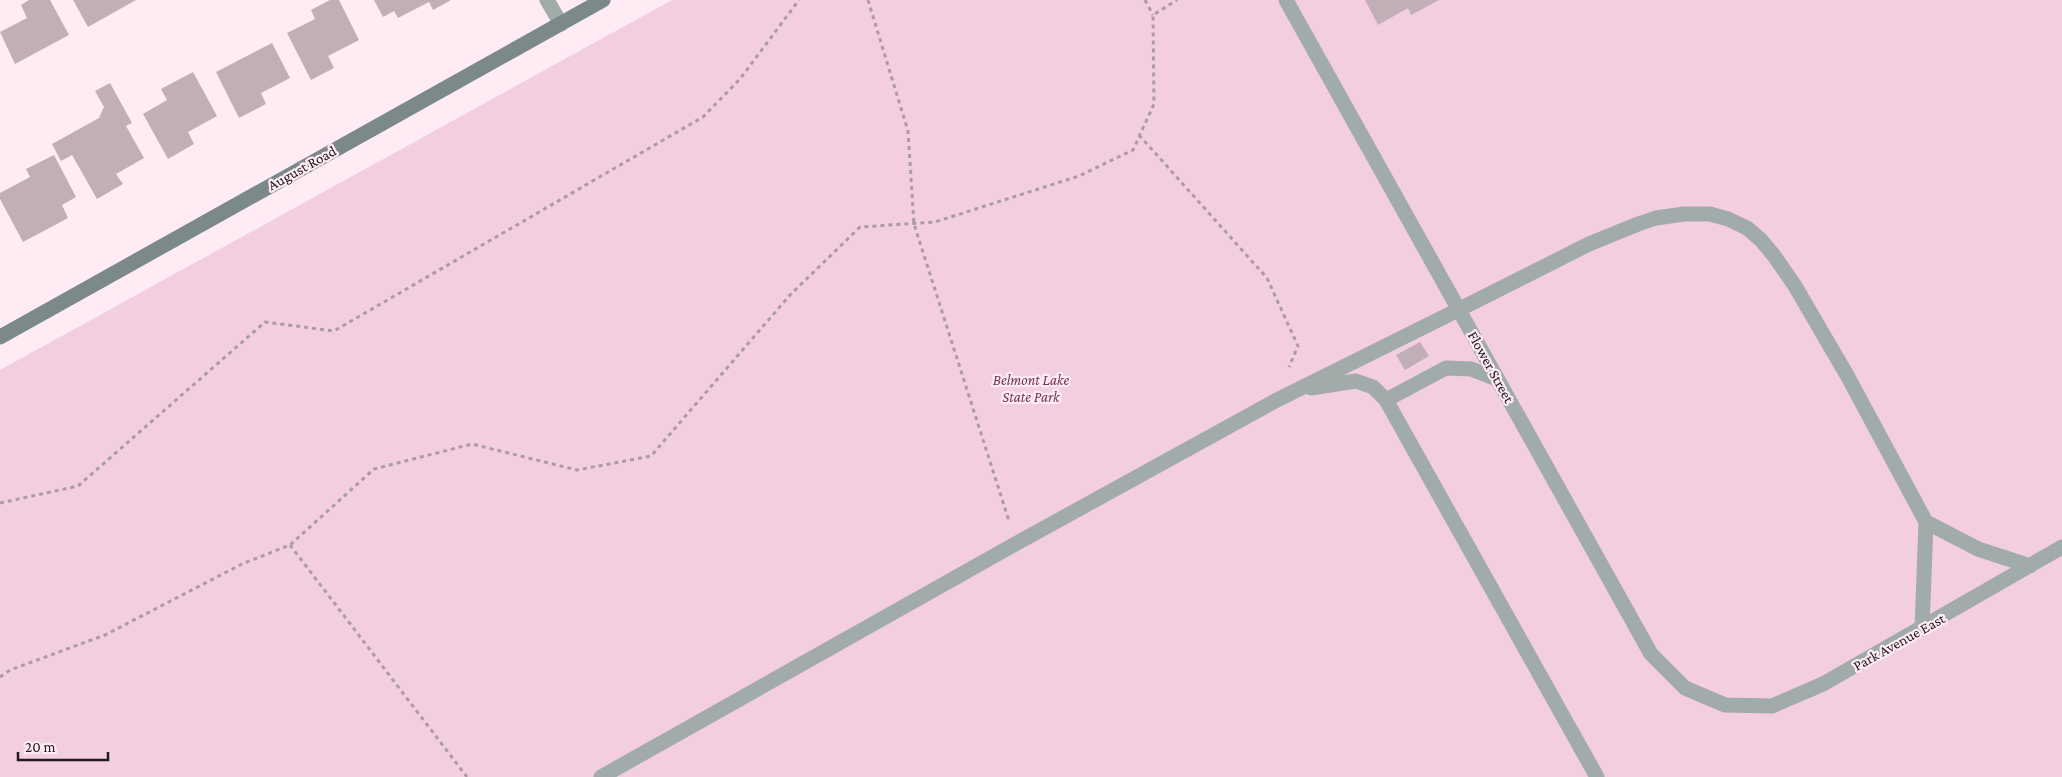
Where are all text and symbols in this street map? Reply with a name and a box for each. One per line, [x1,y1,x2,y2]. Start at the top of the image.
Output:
street label: August Road [265,143,340,194]
street label: Flower Street [1465,328,1518,407]
park label: Belmont Lake State Park [993,372,1070,405]
street label: Park Avenue East [1850,610,1949,674]
scale bar [18,730,108,762]
text: 20 m [25,739,56,755]

